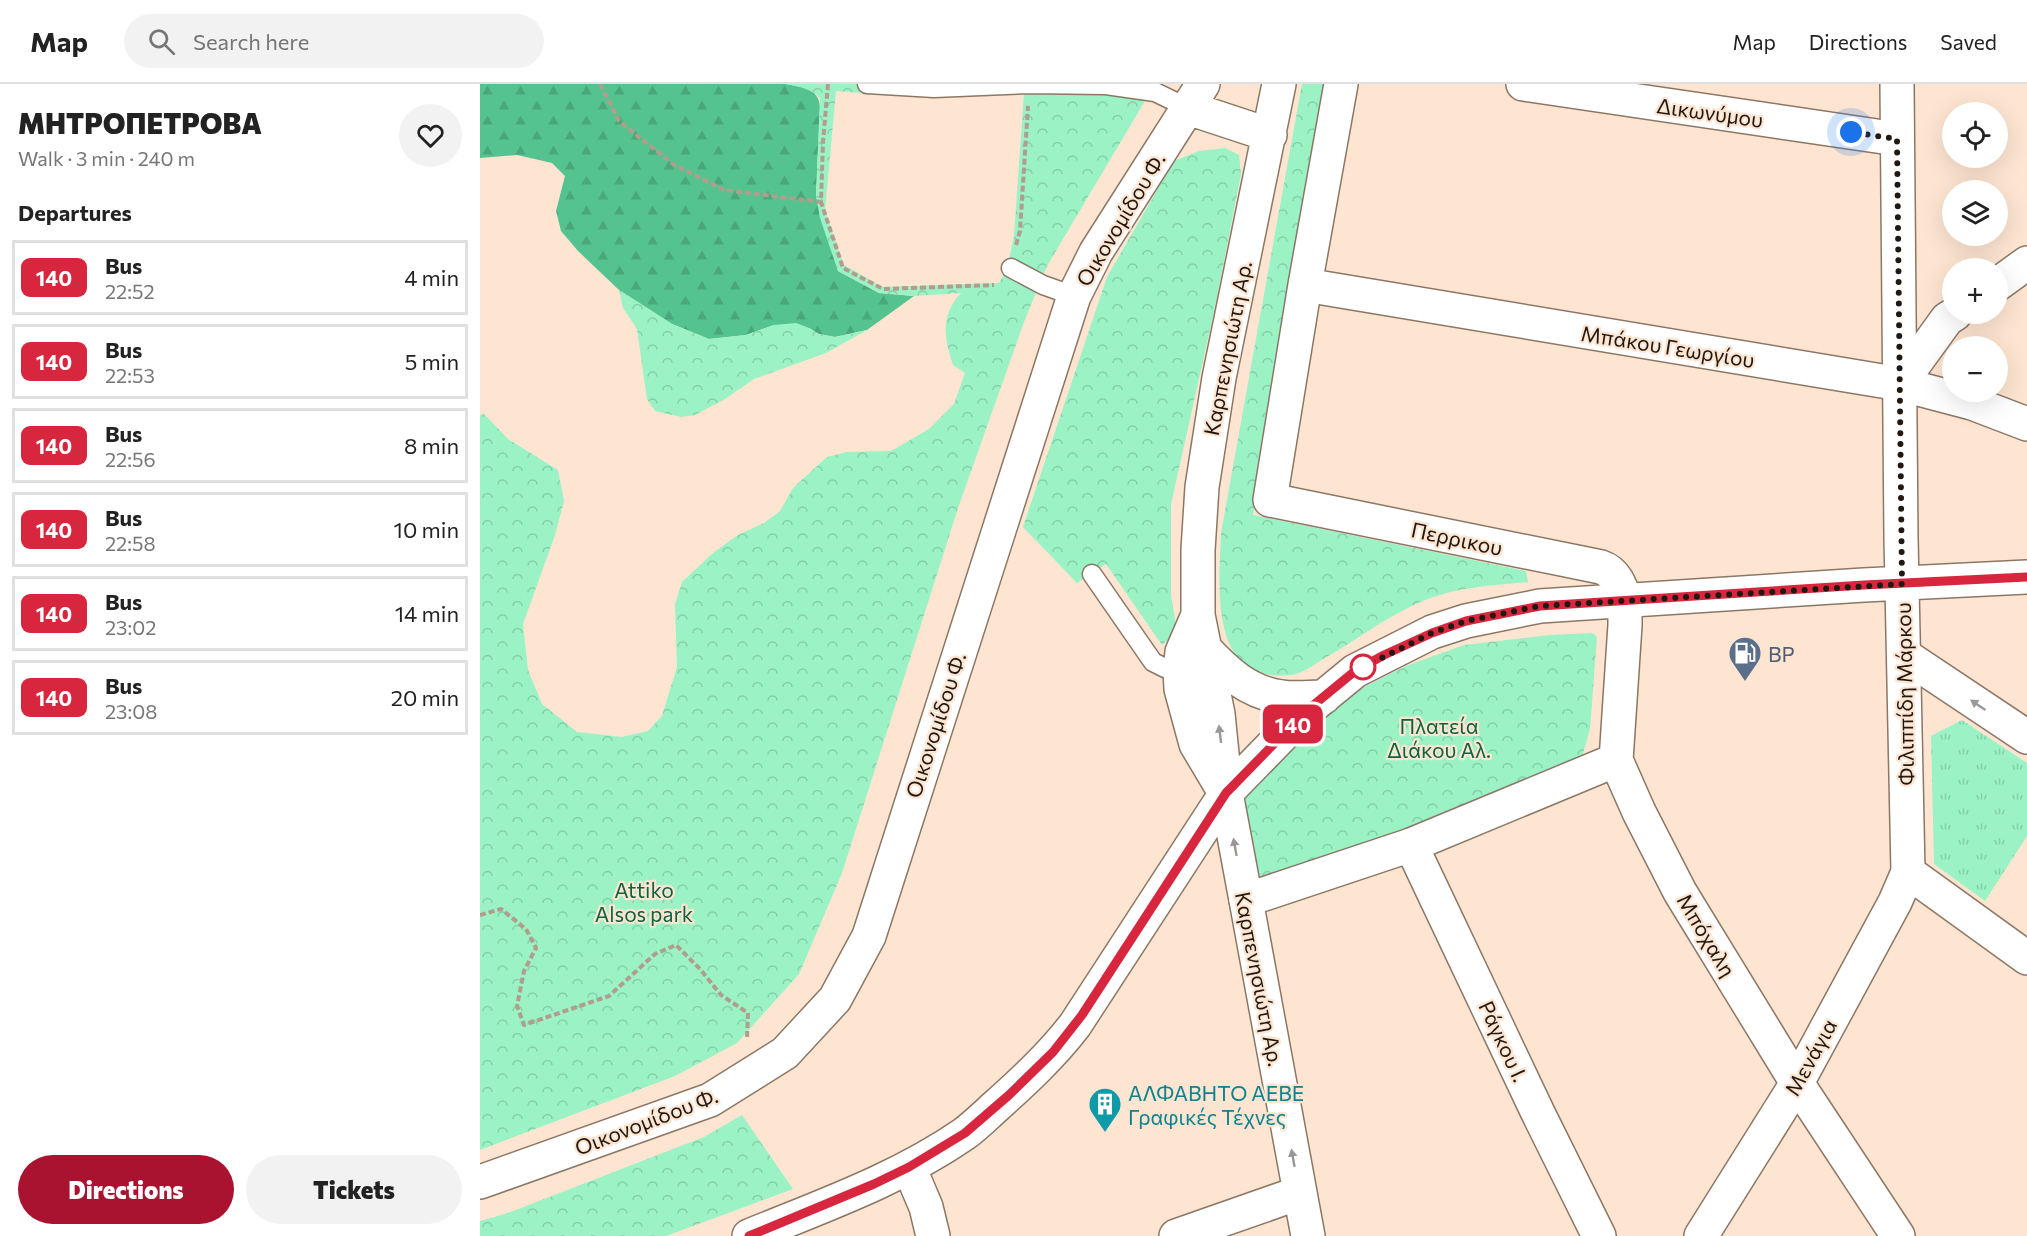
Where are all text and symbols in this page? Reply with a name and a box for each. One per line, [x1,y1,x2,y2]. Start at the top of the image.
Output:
search box [124,14,544,68]
text: Map [30,24,88,58]
icon: search [145,25,178,58]
text: Search here [193,28,309,55]
text: Map [1733,29,1776,54]
text: Directions [1809,29,1907,54]
text: Saved [1940,29,1997,54]
street label: Δικωνύμου [1655,92,1765,132]
map controls [1942,102,2008,402]
button: locate [1942,102,2008,168]
button: heart [399,104,462,167]
text: ΜΗΤΡΟΠΕΤΡΟΒΑ [18,106,262,140]
your location [1836,117,1866,147]
text: Walk · 3 min · 240 m [18,146,195,170]
street label: Οικονομίδου Φ. [1070,148,1170,290]
button: layers [1942,180,2008,246]
text: Departures [18,199,132,226]
text: Bus [105,252,142,279]
button: + [1942,258,2008,324]
street label: Καρπενησιώτη Αρ. [1198,259,1256,437]
text: 4 min [404,264,459,291]
text: 140 [36,265,72,290]
text: 22:52 [105,279,154,303]
street label: Μπάκου Γεωργίου [1579,320,1757,372]
text: Bus [105,336,142,363]
button: − [1942,336,2008,402]
text: 5 min [405,348,459,375]
text: 140 [36,349,72,374]
text: 22:53 [105,363,155,387]
text: Bus [105,420,142,447]
text: 8 min [404,432,459,459]
text: 140 [36,433,72,458]
text: 22:56 [105,447,156,471]
text: Bus [105,504,142,531]
text: 10 min [394,516,459,543]
street label: Περρικου [1409,516,1505,560]
text: 140 [36,517,72,542]
text: 22:58 [105,531,156,555]
text: Bus [105,588,142,615]
text: 14 min [395,600,459,627]
text: 140 [36,601,72,626]
street label: Φιλιππίδη Μάρκου [1890,602,1918,786]
text: 23:02 [105,615,156,639]
fuel station icon: BP [1727,635,1763,682]
place label: BP [1768,641,1795,666]
street label: Οικονομίδου Φ. [900,649,970,801]
unlabelled marker [1350,654,1376,680]
text: Bus [105,672,142,699]
text: 20 min [391,684,459,711]
text: 140 [36,685,72,710]
text: 23:08 [105,699,157,723]
one-way arrow [1971,699,1987,711]
line badge: 140 [1258,704,1328,744]
text: 140 [1275,712,1311,737]
park label: Πλατεία Διάκου Αλ. [1387,713,1491,762]
one-way arrow [1216,725,1225,744]
one-way arrow [1230,837,1239,856]
park label: Attiko Alsos park [595,877,693,926]
street label: Μπόχαλη [1673,889,1741,981]
street label: Καρπενησιώτη Αρ. [1231,890,1289,1068]
street label: Ράγκου Ι. [1474,997,1534,1085]
street label: Μενάγια [1779,1014,1841,1100]
place label: ΑΛΦΑΒΗΤΟ ΑΕΒΕ Γραφικές Τέχνες [1128,1080,1304,1129]
street label: Οικονομίδου Φ. [571,1082,721,1160]
building icon: ΑΛΦΑΒΗΤΟ ΑΕΒΕ Γραφικές Τέχνες [1087,1086,1123,1133]
one-way arrow [1288,1148,1297,1167]
button: Directions [18,1155,234,1224]
button: Tickets [246,1155,462,1224]

